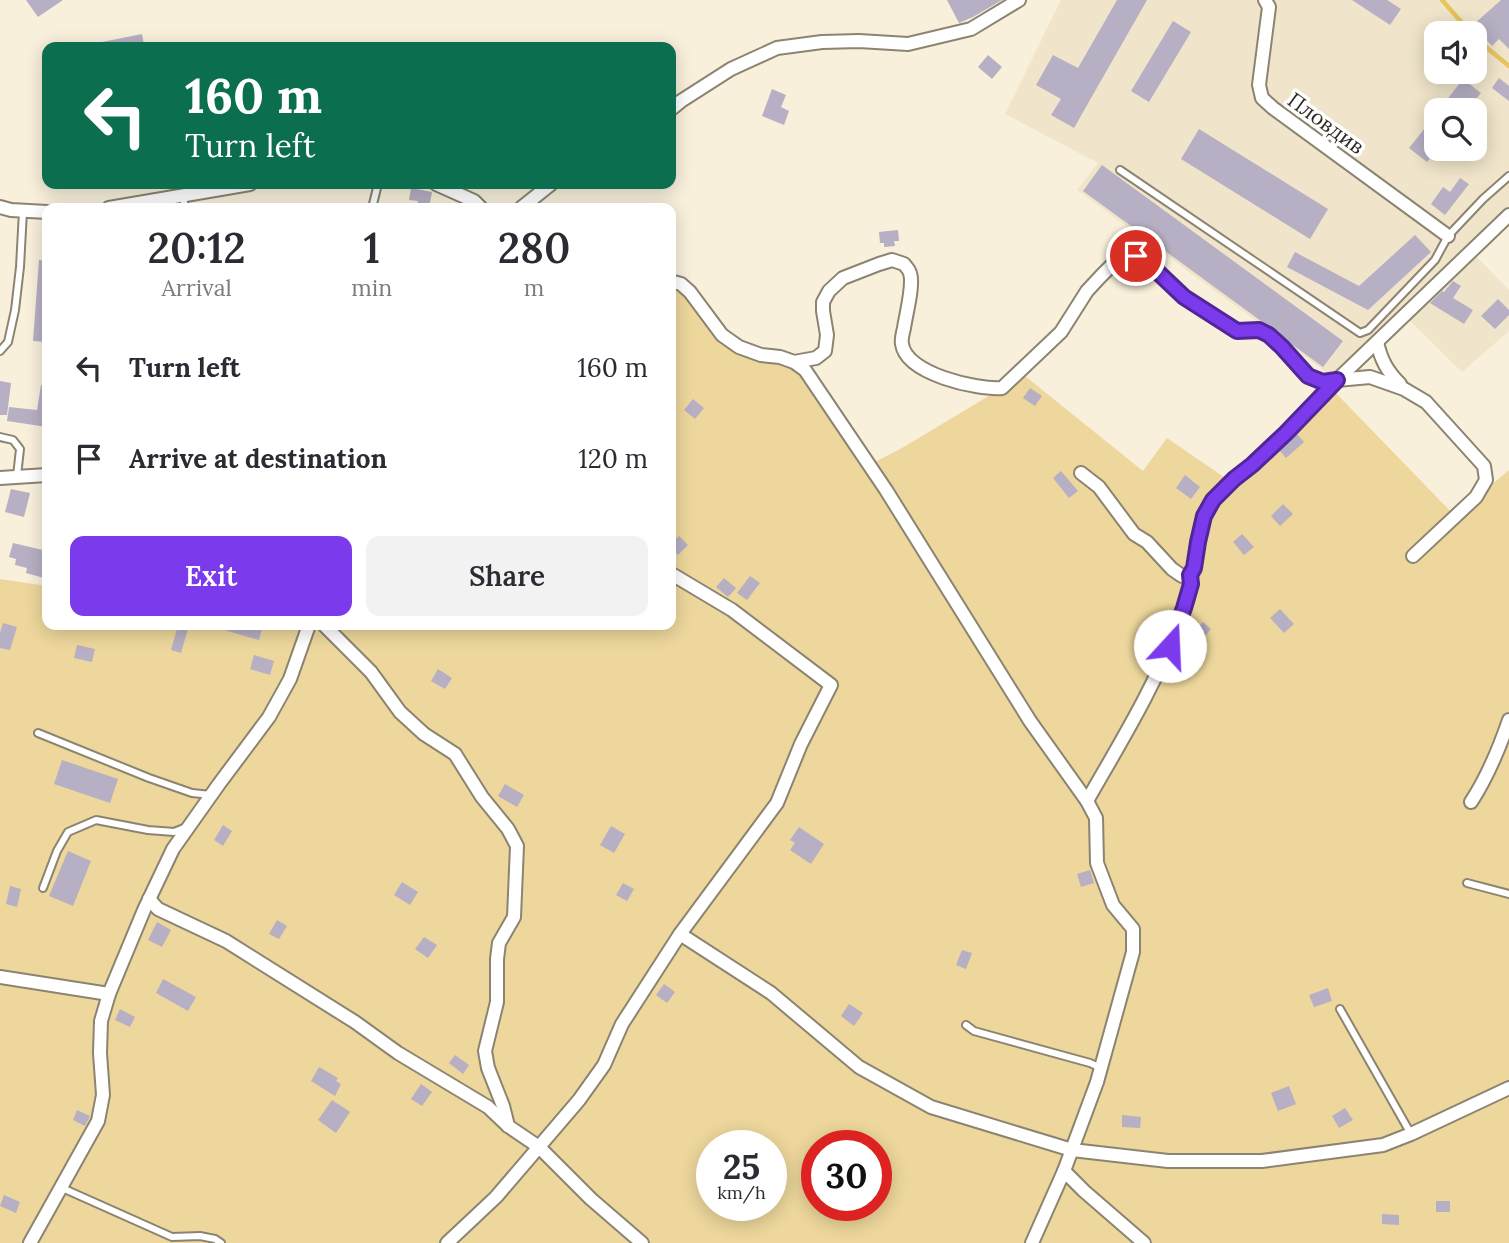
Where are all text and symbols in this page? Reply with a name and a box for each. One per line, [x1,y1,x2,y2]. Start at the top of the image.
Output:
map controls [1424,21,1487,161]
button: sound [1424,21,1487,84]
text: 160 m [185,64,322,126]
icon: left [70,70,161,161]
street label: Пловдив [1282,86,1370,160]
button: search [1424,98,1487,161]
text: Turn left [185,125,315,166]
text: 20:12 [147,221,246,275]
text: 1 [364,221,380,275]
text: 280 [498,221,571,275]
pin [1106,226,1166,286]
icon: arrive [1117,237,1155,275]
text: Arrival [161,273,232,302]
text: min [351,273,392,302]
text: m [524,273,544,302]
icon: left [70,349,108,387]
text: Turn left [129,351,240,384]
text: 160 m [577,351,648,384]
icon: arrive [70,440,108,478]
text: Arrive at destination [129,442,387,475]
text: 120 m [578,442,648,475]
button: Exit [70,536,352,616]
button: Share [366,536,648,616]
position arrow [1133,609,1207,683]
speed limit sign: 30 [801,1130,892,1221]
text: 25 [723,1144,760,1189]
text: km/h [717,1181,766,1204]

